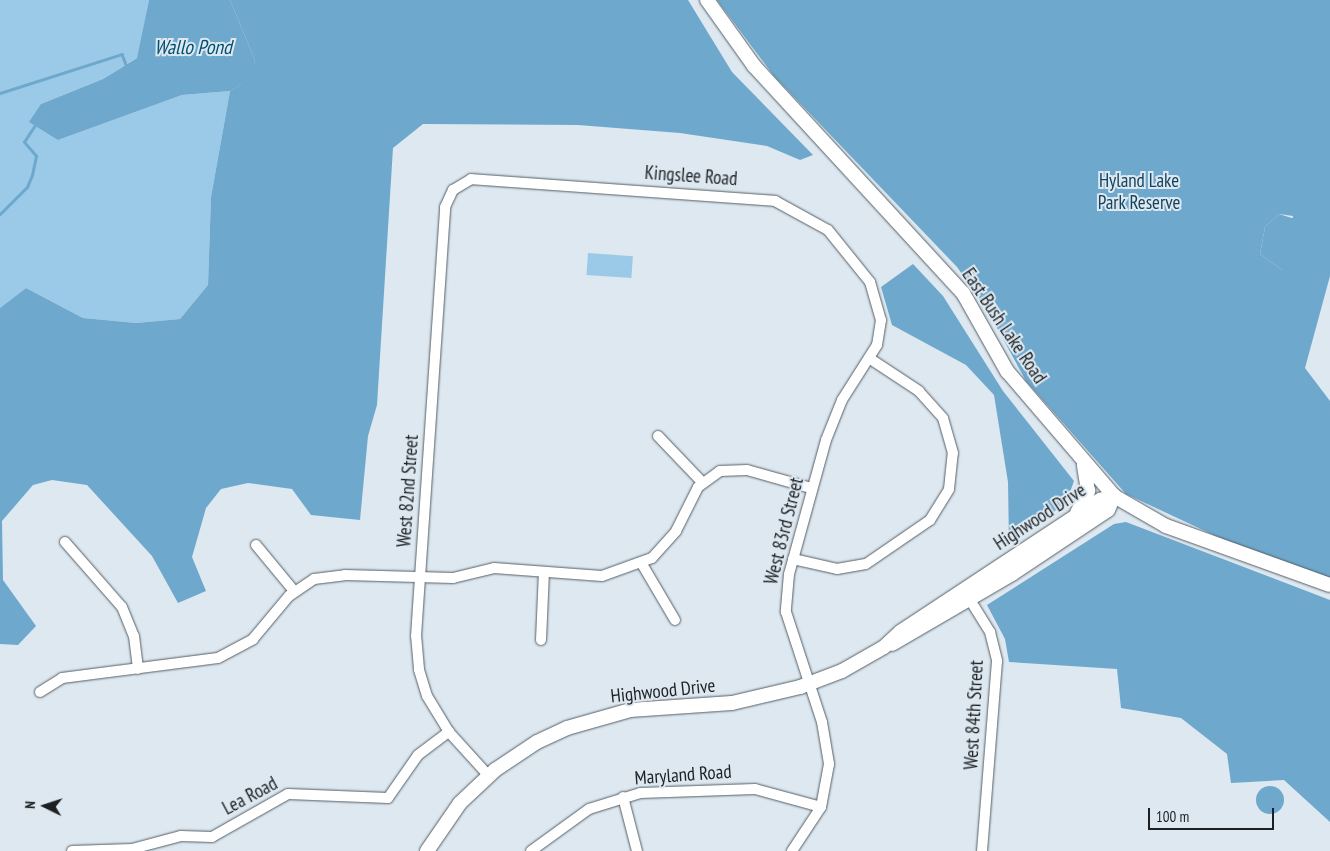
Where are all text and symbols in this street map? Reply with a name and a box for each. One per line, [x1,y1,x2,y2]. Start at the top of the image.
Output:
water label: Wallo Pond [154,35,232,59]
street label: Kingslee Road [644,161,738,191]
park label: Hyland Lake Park Reserve [1097,170,1181,214]
street label: East Bush Lake Road [957,264,1051,388]
street label: West 82nd Street [393,434,423,548]
street label: West 83rd Street [760,475,808,587]
street label: Highwood Drive [990,479,1090,555]
street label: West 84th Street [960,660,988,770]
street label: Highwood Drive [610,674,716,708]
street label: Maryland Road [634,760,732,790]
street label: Lea Road [219,772,281,820]
north arrow [20,781,70,831]
scale bar [1150,798,1276,830]
text: N [21,801,39,809]
text: 100 m [1156,807,1189,826]

